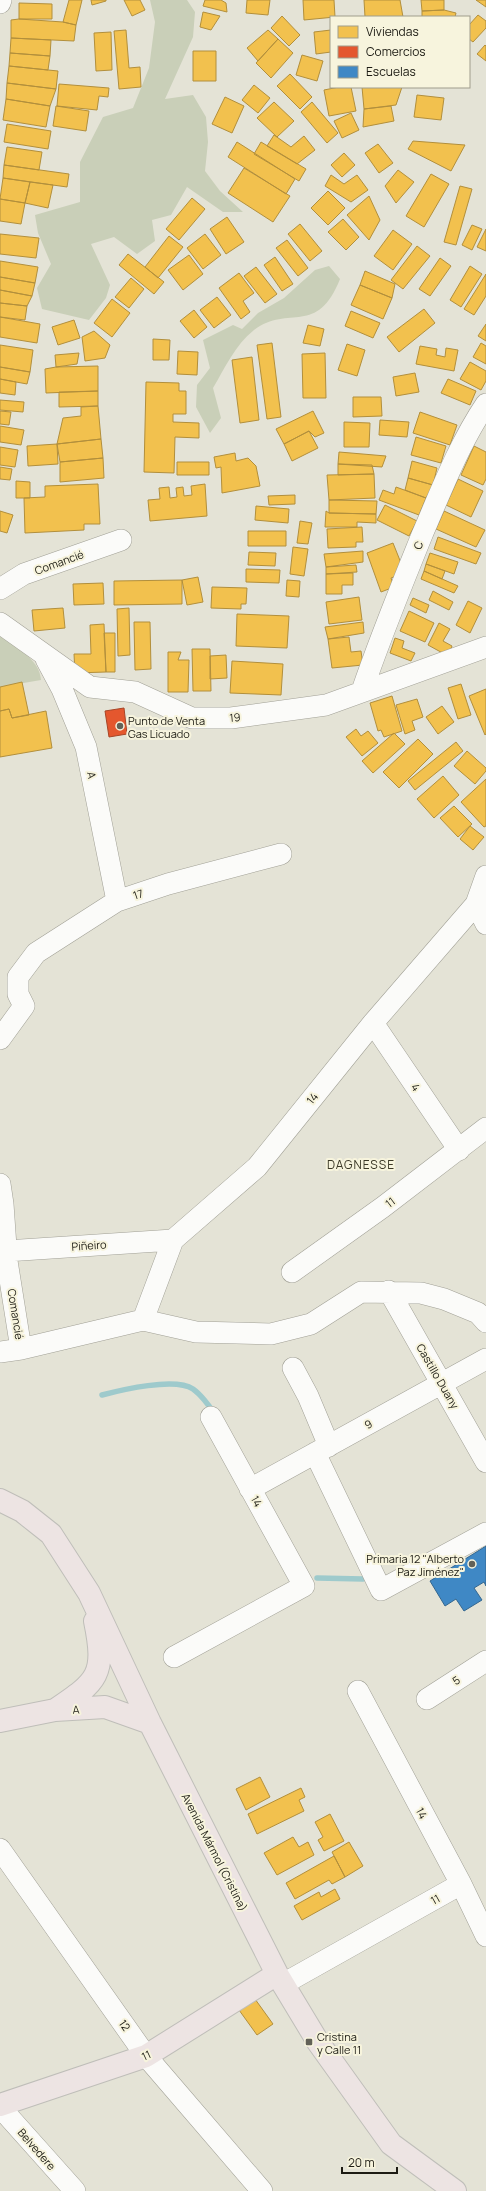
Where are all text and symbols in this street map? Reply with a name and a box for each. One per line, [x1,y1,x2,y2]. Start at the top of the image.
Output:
legend [330,16,470,88]
text: Viviendas [366,23,419,40]
text: Comercios [366,43,426,60]
text: Escuelas [366,63,416,80]
street label: C [410,538,426,552]
street label: Comancié [32,546,86,578]
street label: 19 [229,709,241,725]
place label: Punto de Venta Gas Licuado [128,713,205,741]
marker: Punto de Venta Gas Licuado [115,721,125,731]
street label: A [84,770,100,780]
street label: 17 [131,885,145,903]
street label: 4 [408,1080,424,1094]
street label: 14 [303,1089,321,1107]
district label: DAGNESSE [327,1156,395,1173]
street label: 11 [382,1193,398,1211]
street label: Piñeiro [71,1236,108,1254]
street label: Comancié [5,1288,28,1341]
street label: Castillo Duany [413,1341,463,1411]
street label: 9 [361,1416,375,1432]
street label: 14 [248,1493,266,1509]
place label: Primaria 12 "Alberto Paz Jiménez" [366,1551,464,1579]
marker: Primaria 12 "Alberto Paz Jiménez" [467,1559,477,1569]
street label: 5 [449,1672,463,1688]
street label: A [72,1701,80,1717]
street label: Avenida Mármol (Cristina) [179,1790,251,1914]
street label: 14 [413,1805,431,1821]
street label: 11 [428,1890,442,1908]
street label: 12 [116,2016,134,2034]
place label: Cristina y Calle 11 [317,2029,361,2057]
marker: Cristina y Calle 11 [304,2037,314,2047]
street label: 11 [139,2046,153,2064]
street label: Belvedere [15,2125,60,2174]
scale bar [342,2149,397,2175]
text: 20 m [348,2154,375,2171]

